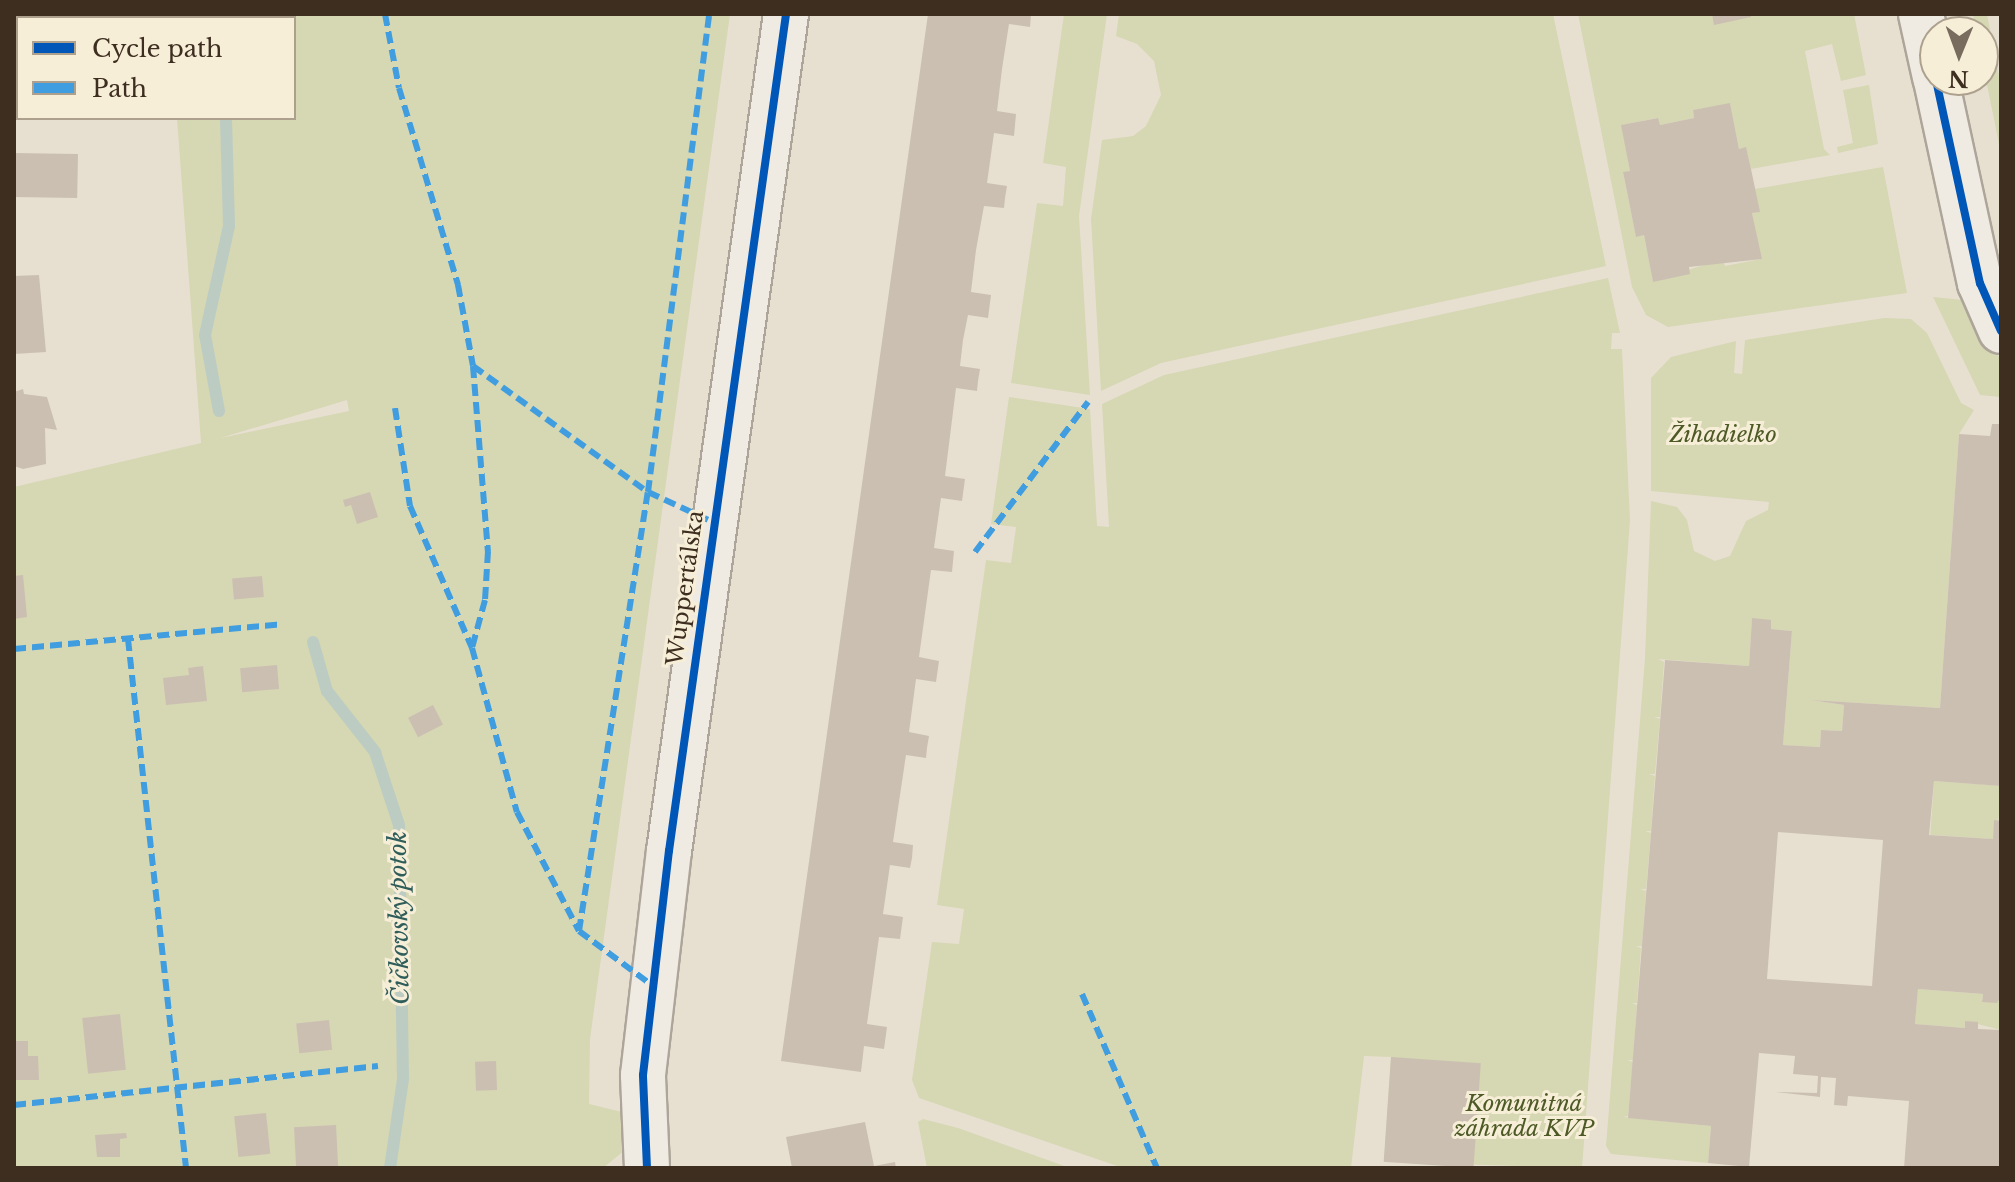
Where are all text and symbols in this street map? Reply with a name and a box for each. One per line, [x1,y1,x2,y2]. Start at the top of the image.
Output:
legend [16,16,296,120]
north arrow [1919,16,1999,96]
text: Cycle path [92,34,223,63]
text: N [1948,65,1969,92]
text: Path [92,74,147,103]
park label: Žihadielko [1669,422,1777,448]
street label: Wuppertálska [661,509,709,667]
water label: Čičkovský potok [383,830,415,1006]
park label: Komunitná záhrada KVP [1454,1090,1594,1142]

